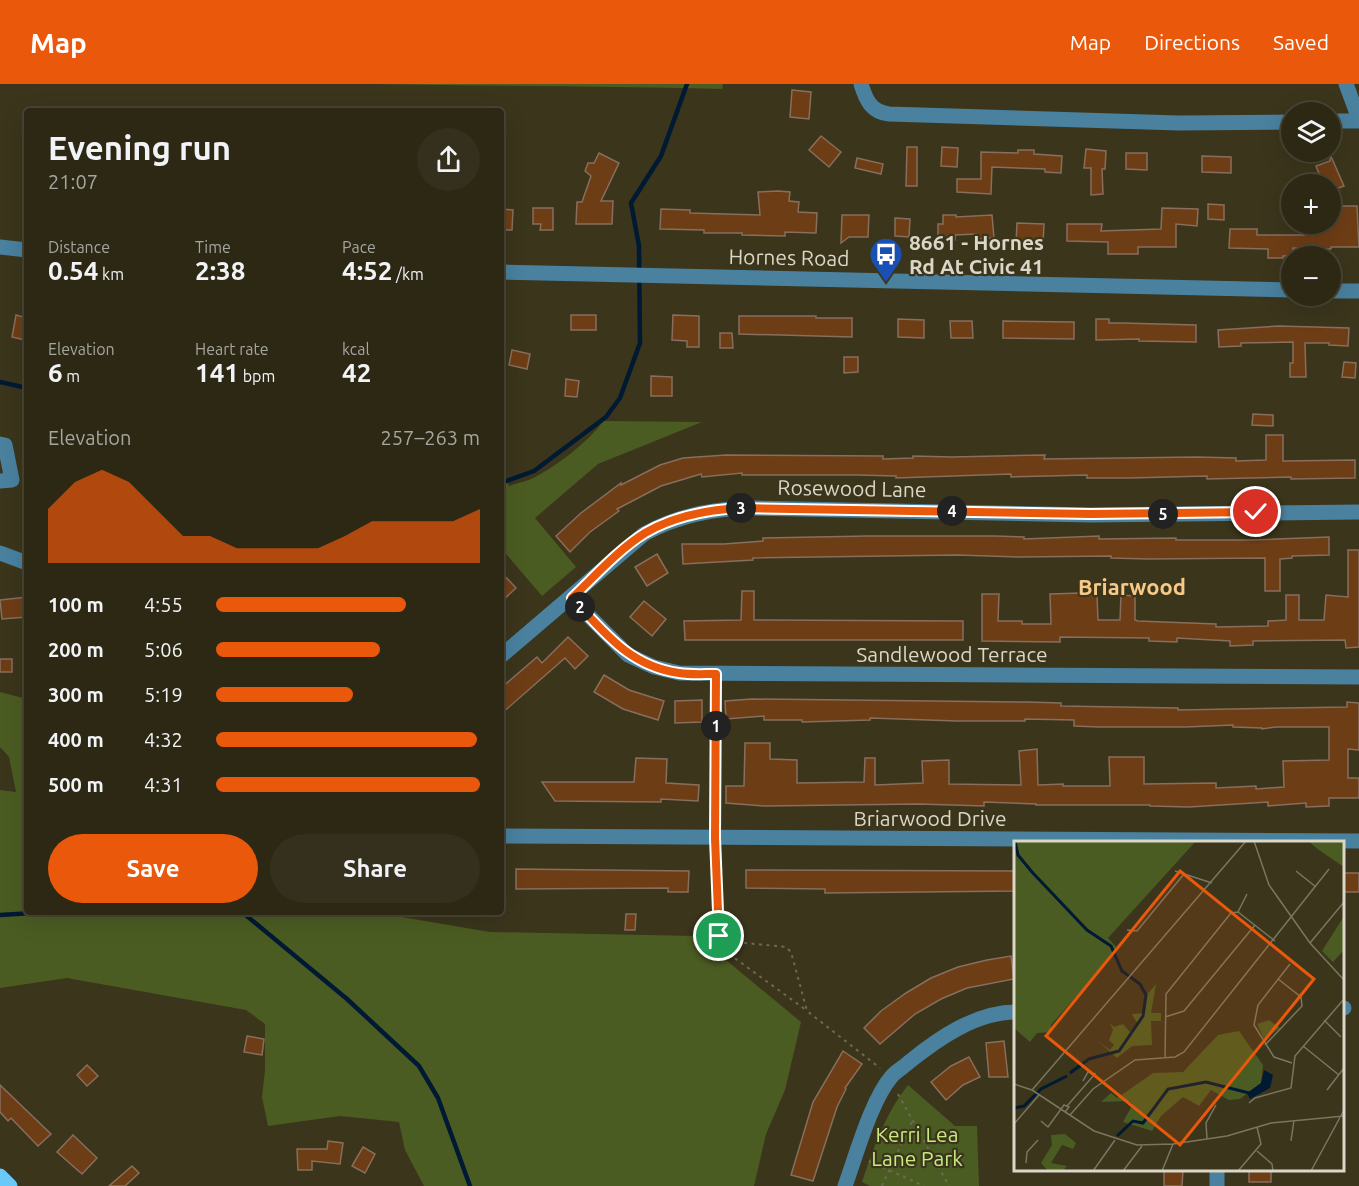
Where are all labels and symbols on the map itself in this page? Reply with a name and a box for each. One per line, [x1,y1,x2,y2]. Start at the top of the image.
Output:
place label: 8661 - Hornes Rd At Civic 41 [909,230,1044,278]
bus stop icon: 8661 - Hornes Rd At Civic 41 [868,236,904,283]
street label: Hornes Road [728,244,850,270]
street label: Rosewood Lane [777,475,927,501]
pin [1230,486,1281,537]
pin: 3 [726,493,756,523]
pin: 4 [937,496,967,526]
pin: 5 [1148,499,1178,529]
district label: Briarwood [1078,574,1186,599]
pin: 2 [565,592,595,622]
street label: Sandlewood Terrace [856,642,1048,666]
pin: 1 [701,711,731,741]
street label: Briarwood Drive [853,806,1007,830]
inset map [1014,841,1344,1171]
pin [693,910,744,961]
park label: Kerri Lea Lane Park [871,1122,963,1170]

